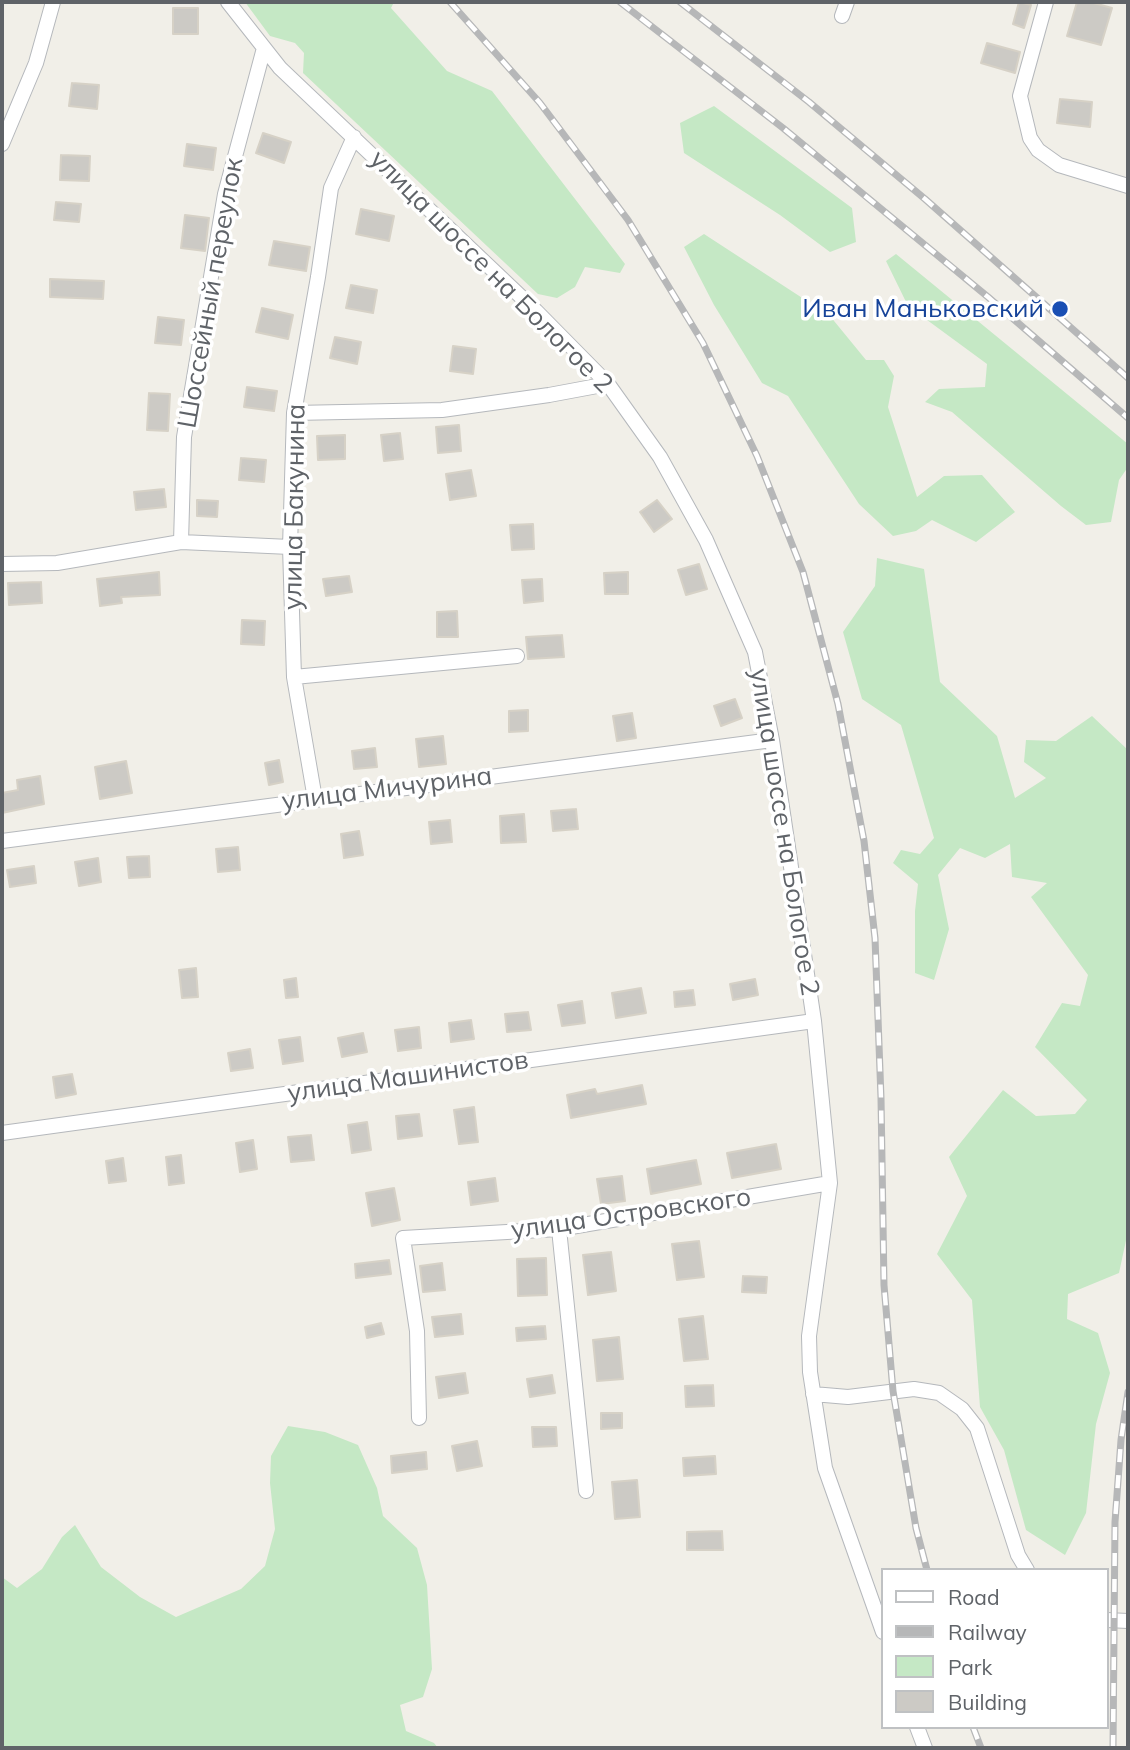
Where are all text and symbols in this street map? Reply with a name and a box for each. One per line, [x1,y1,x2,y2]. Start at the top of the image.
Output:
street label: улица шоссе на Бологое 2 [363,144,619,400]
street label: Шоссейный переулок [172,155,250,431]
place label: Иван Маньковский [802,293,1044,325]
marker: Иван Маньковский [1050,299,1070,319]
street label: улица Бакунина [278,403,312,611]
street label: улица шоссе на Бологое 2 [743,666,825,998]
street label: улица Мичурина [280,761,494,817]
street label: улица Машинистов [286,1045,530,1109]
street label: улица Островского [509,1182,753,1246]
legend [881,1568,1109,1729]
text: Road [948,1584,999,1610]
text: Railway [948,1619,1027,1645]
text: Park [948,1654,992,1680]
text: Building [948,1689,1027,1715]

